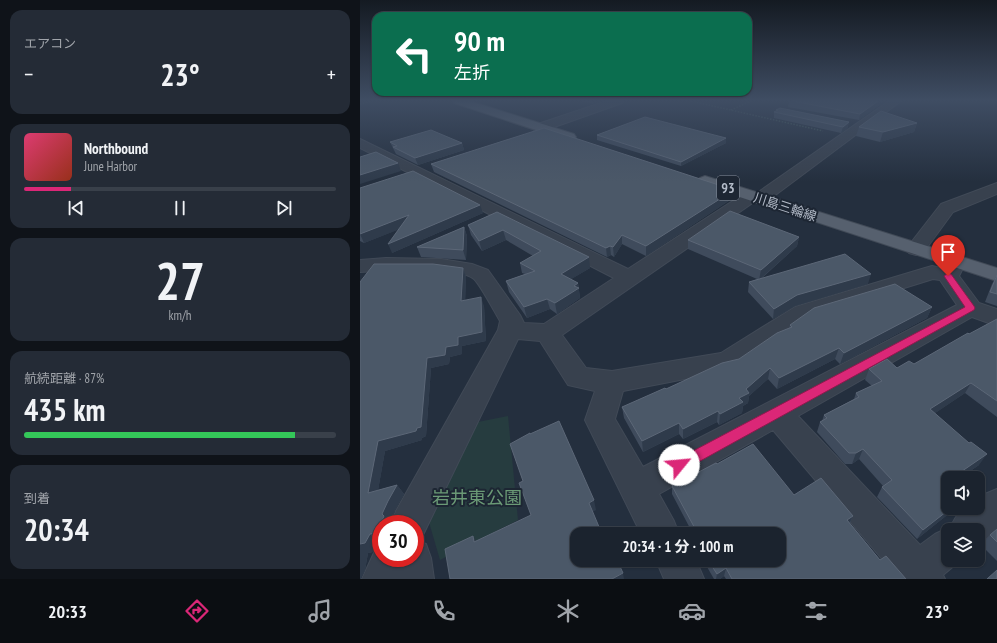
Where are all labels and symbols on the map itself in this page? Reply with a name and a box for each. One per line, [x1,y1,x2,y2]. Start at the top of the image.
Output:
road number: 93 [717,176,739,200]
street label: 川島三輪線 [751,189,819,225]
pin [931,235,965,276]
position arrow [658,444,700,486]
park label: 岩井東公園 [432,486,522,509]
speed limit sign: 30 [372,515,424,567]

